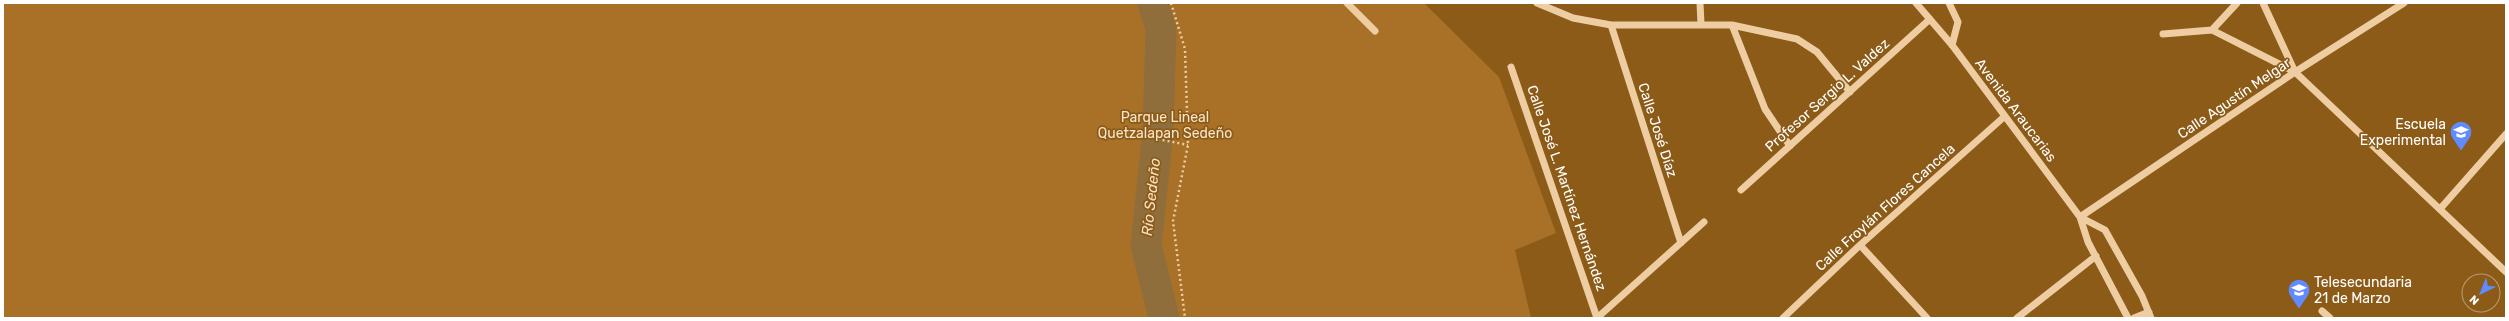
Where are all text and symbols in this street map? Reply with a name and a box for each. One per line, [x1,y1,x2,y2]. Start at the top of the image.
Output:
street label: Profesor Sergio L. Valdez [1762,35,1893,156]
street label: Calle Agustín Melgar [2175,54,2295,143]
street label: Avenida Araucarias [1971,55,2060,165]
street label: Calle José Díaz [1634,81,1681,180]
street label: Calle José L. Martínez Hernández [1523,83,1610,293]
park label: Parque Lineal Quetzalapan Sedeño [1098,109,1232,142]
place label: Escuela Experimental [2360,116,2446,149]
school or university icon: Escuela Experimental [2448,119,2474,152]
street label: Calle Froylán Flores Cancela [1812,140,1959,275]
water label: Río Sedeño [1138,157,1164,237]
north arrow [2461,273,2501,313]
place label: Telesecundaria 21 de Marzo [2314,274,2412,307]
school or university icon: Telesecundaria 21 de Marzo [2286,277,2312,310]
text: N [2467,292,2482,307]

